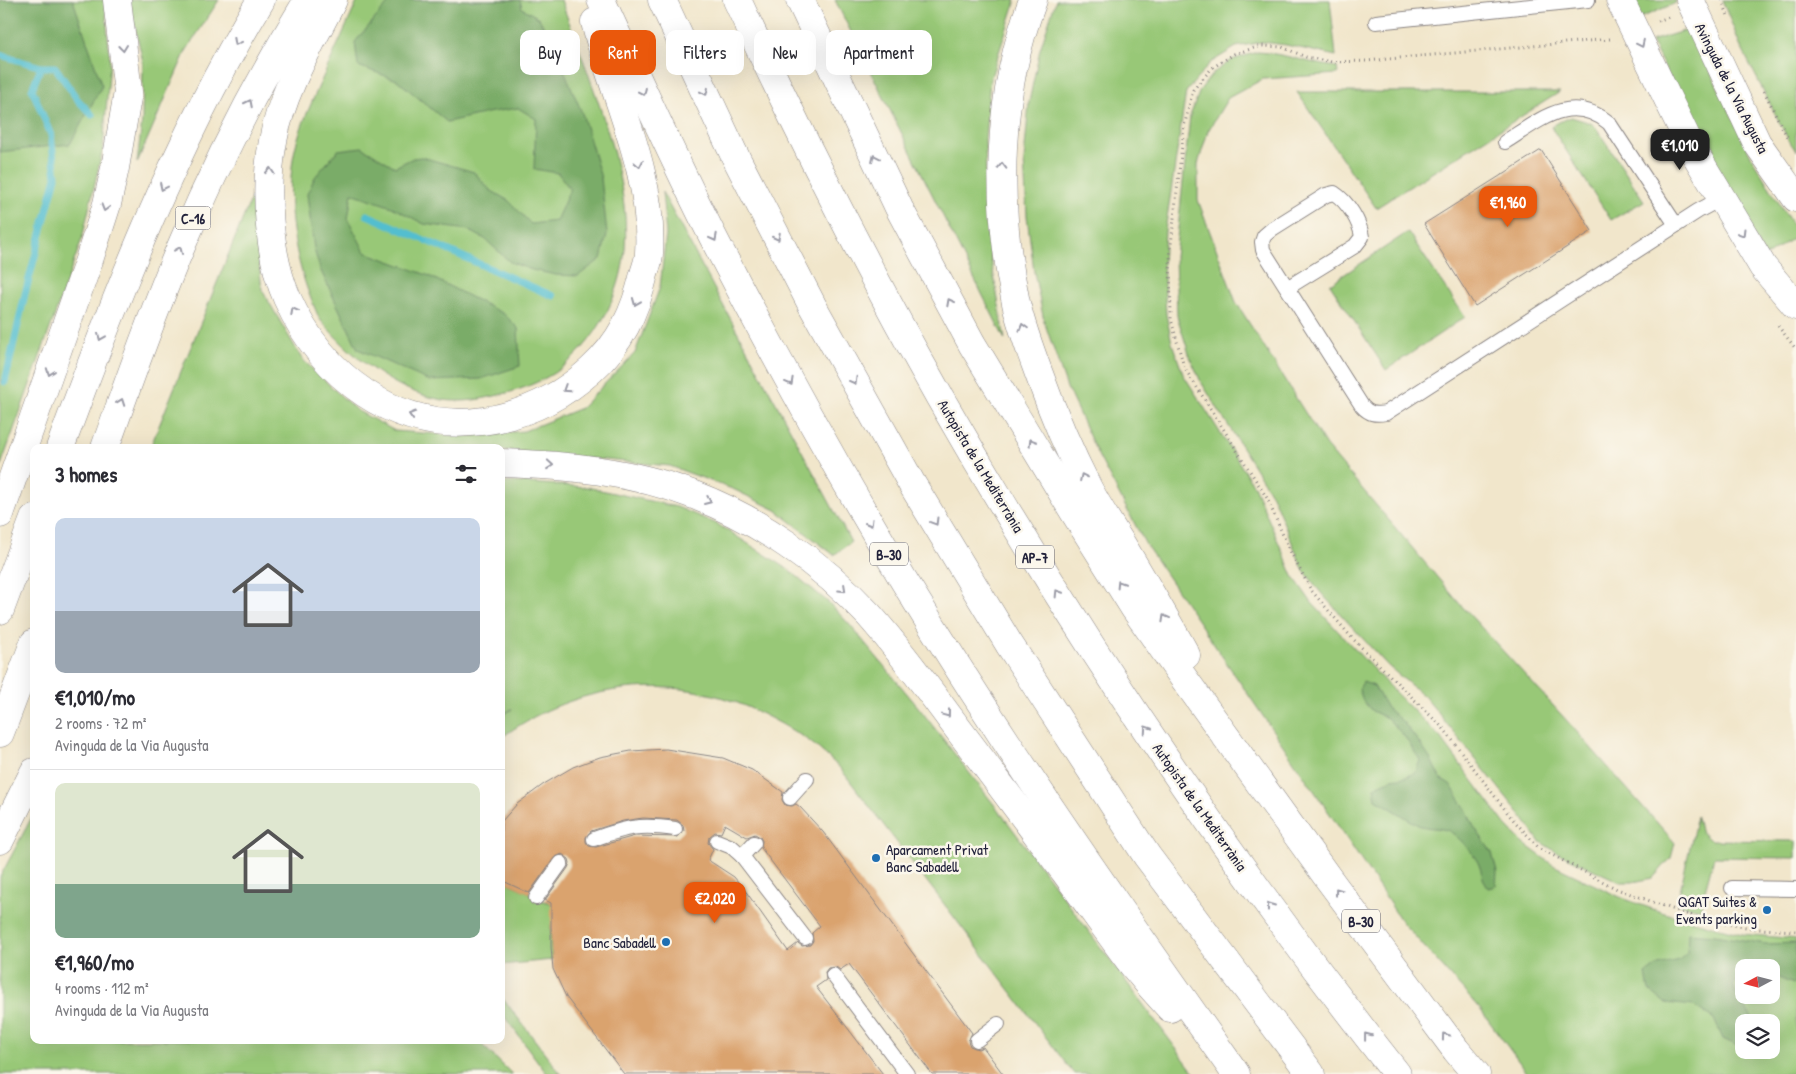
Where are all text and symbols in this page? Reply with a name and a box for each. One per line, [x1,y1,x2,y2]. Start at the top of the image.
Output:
street label: Avinguda de la Via Augusta [1690,19,1774,157]
chip: Buy [520,30,580,75]
chip: Rent [590,30,656,75]
chip: Filters [666,30,744,75]
chip: New [754,30,816,75]
chip: Apartment [826,30,932,75]
one-way arrow [233,37,243,46]
one-way arrow [1635,39,1646,48]
one-way arrow [117,45,128,53]
one-way arrow [637,87,648,96]
one-way arrow [699,87,709,96]
one-way arrow [243,99,253,108]
pin: €1,010 [1639,128,1721,171]
text: €1,010 [1662,134,1698,156]
one-way arrow [871,154,881,163]
one-way arrow [633,159,644,168]
one-way arrow [997,162,1007,170]
one-way arrow [264,167,275,175]
one-way arrow [159,182,170,191]
pin: €1,960 [1467,186,1549,228]
text: €1,960 [1490,191,1526,213]
one-way arrow [101,204,111,212]
road number: C-16 [176,207,210,230]
one-way arrow [1736,228,1746,237]
one-way arrow [771,232,781,241]
one-way arrow [708,233,718,242]
one-way arrow [173,246,184,255]
one-way arrow [632,297,643,306]
one-way arrow [946,299,956,308]
one-way arrow [290,307,300,316]
one-way arrow [1019,323,1029,331]
one-way arrow [97,332,107,341]
one-way arrow [46,367,56,376]
one-way arrow [848,375,858,384]
one-way arrow [784,376,794,385]
one-way arrow [563,383,572,393]
street label: Autopista de la Mediterrània [933,396,1029,537]
one-way arrow [115,398,125,406]
one-way arrow [408,410,417,420]
one-way arrow [1028,439,1038,448]
text: 3 homes [55,460,117,489]
icon: filters [452,460,480,488]
one-way arrow [546,460,554,471]
one-way arrow [1080,474,1090,483]
one-way arrow [703,494,712,505]
one-way arrow [928,516,938,525]
one-way arrow [864,518,874,527]
road number: B-30 [870,542,908,566]
road number: AP-7 [1016,546,1054,568]
icon: home [223,550,313,640]
one-way arrow [1116,581,1126,590]
one-way arrow [837,583,846,592]
one-way arrow [1054,590,1064,599]
one-way arrow [1162,614,1172,623]
text: €1,010/mo [55,683,135,712]
one-way arrow [941,708,949,717]
text: 2 rooms · 72 m² [55,712,146,734]
one-way arrow [1143,726,1153,735]
text: Avinguda de la Via Augusta [55,734,208,756]
street label: Autopista de la Mediterrània [1148,739,1252,875]
icon: home [223,816,313,906]
place label: Aparcament Privat Banc Sabadell [886,839,989,877]
marker: Aparcament Privat Banc Sabadell [870,852,882,864]
pin: €2,020 [674,882,756,924]
text: €2,020 [695,887,735,909]
one-way arrow [1336,888,1344,897]
place label: QGAT Suites & Events parking [1676,891,1757,929]
one-way arrow [1267,903,1275,912]
marker: QGAT Suites & Events parking [1761,904,1773,916]
road number: B-30 [1342,909,1380,932]
place label: Banc Sabadell [583,932,657,953]
marker: Banc Sabadell [660,936,672,948]
text: €1,960/mo [55,948,134,977]
north arrow [1735,959,1780,1004]
map controls [1735,959,1780,1059]
text: 4 rooms · 112 m² [55,977,149,999]
text: Avinguda de la Via Augusta [55,999,208,1021]
button: layers [1735,1014,1780,1059]
one-way arrow [1364,1032,1373,1042]
one-way arrow [1443,1033,1451,1042]

